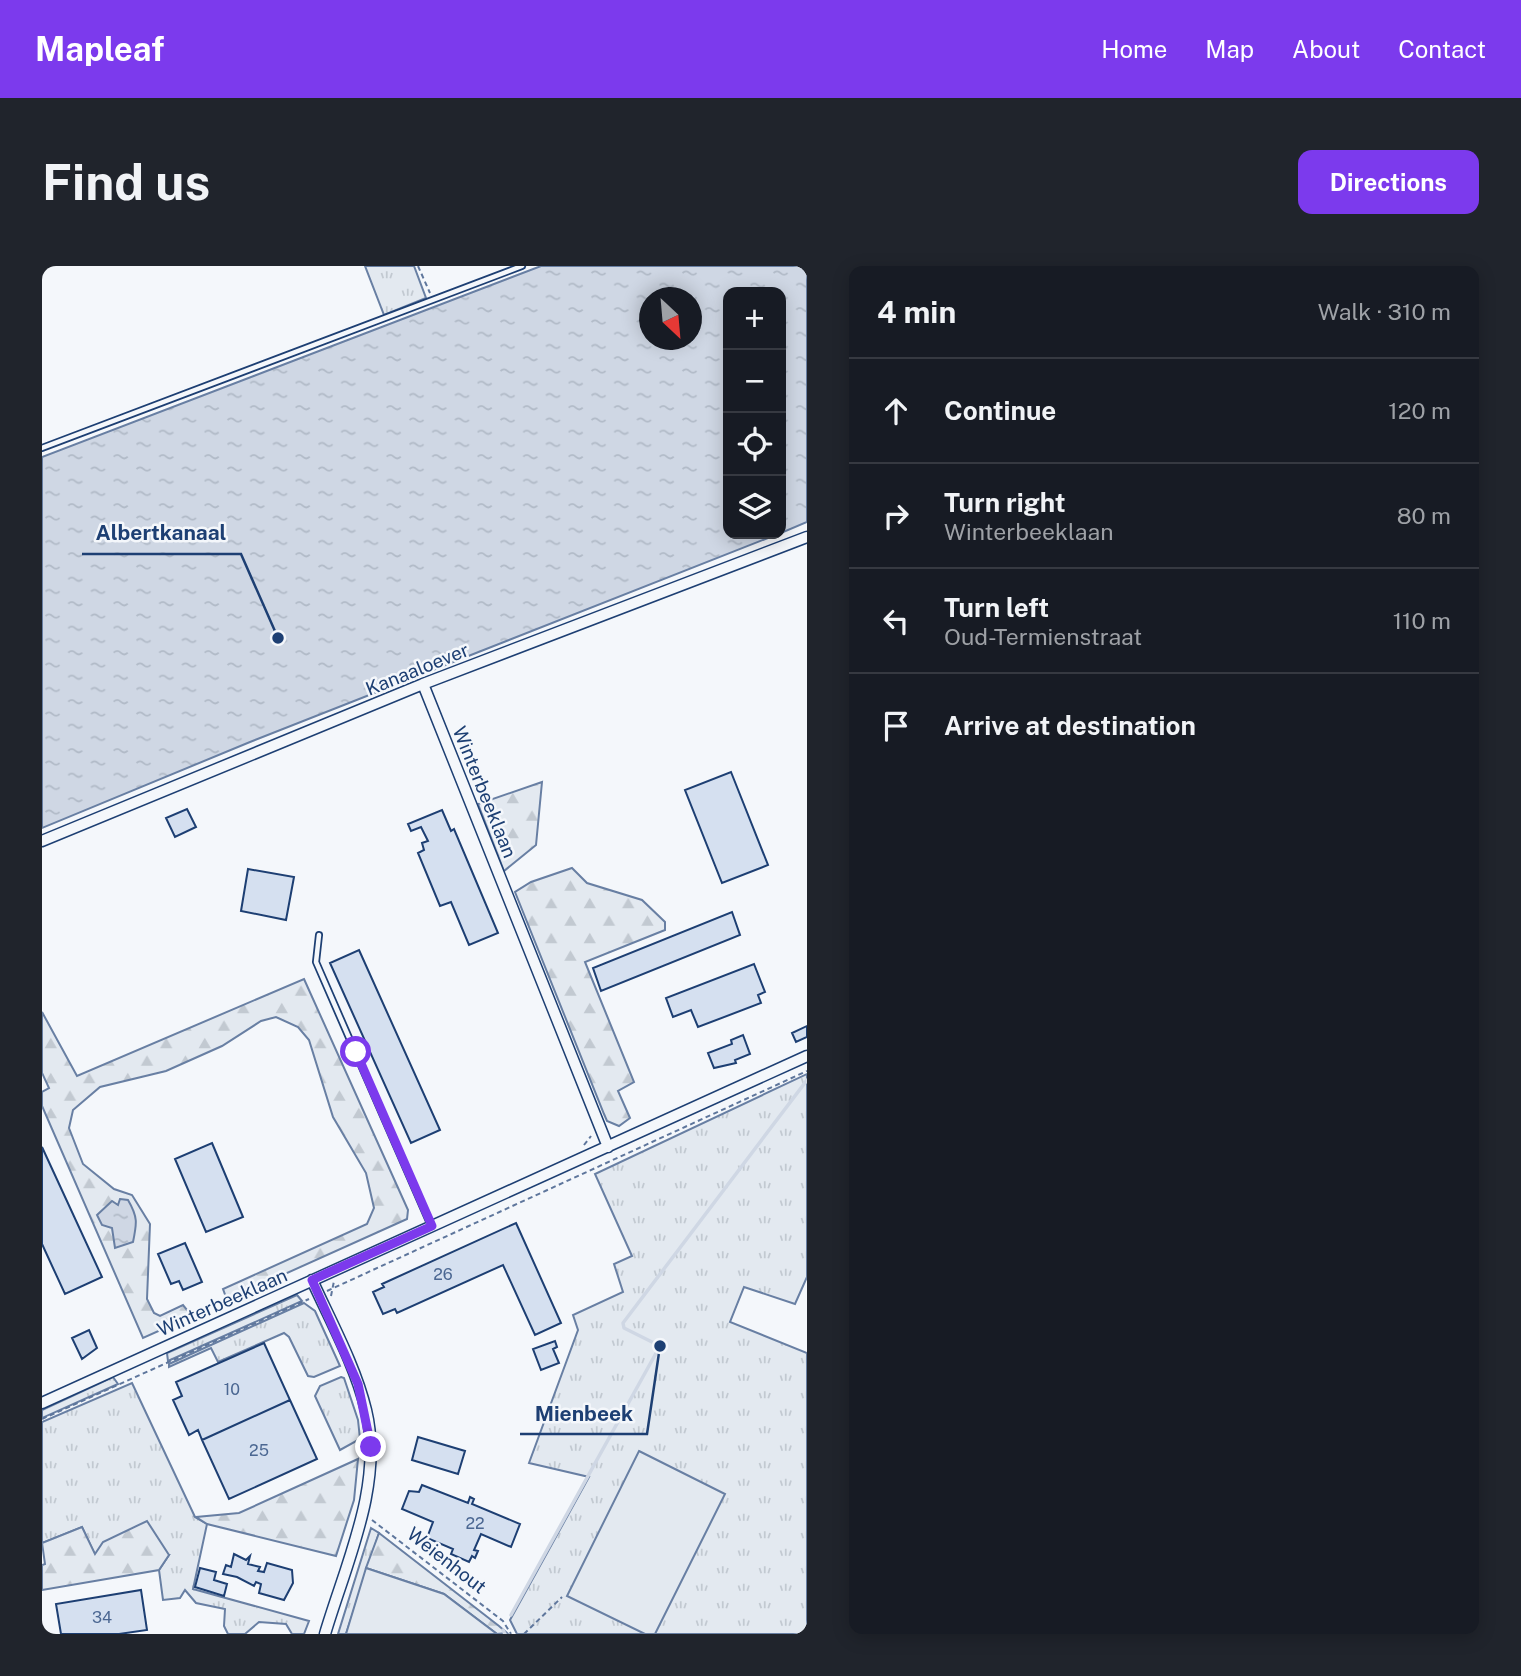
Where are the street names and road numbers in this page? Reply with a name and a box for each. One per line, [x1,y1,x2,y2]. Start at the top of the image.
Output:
street label: Kanaaloever [362,638,472,700]
street label: Winterbeeklaan [449,723,521,861]
street label: Winterbeeklaan [154,1263,290,1341]
street label: Weienhout [403,1522,491,1598]

